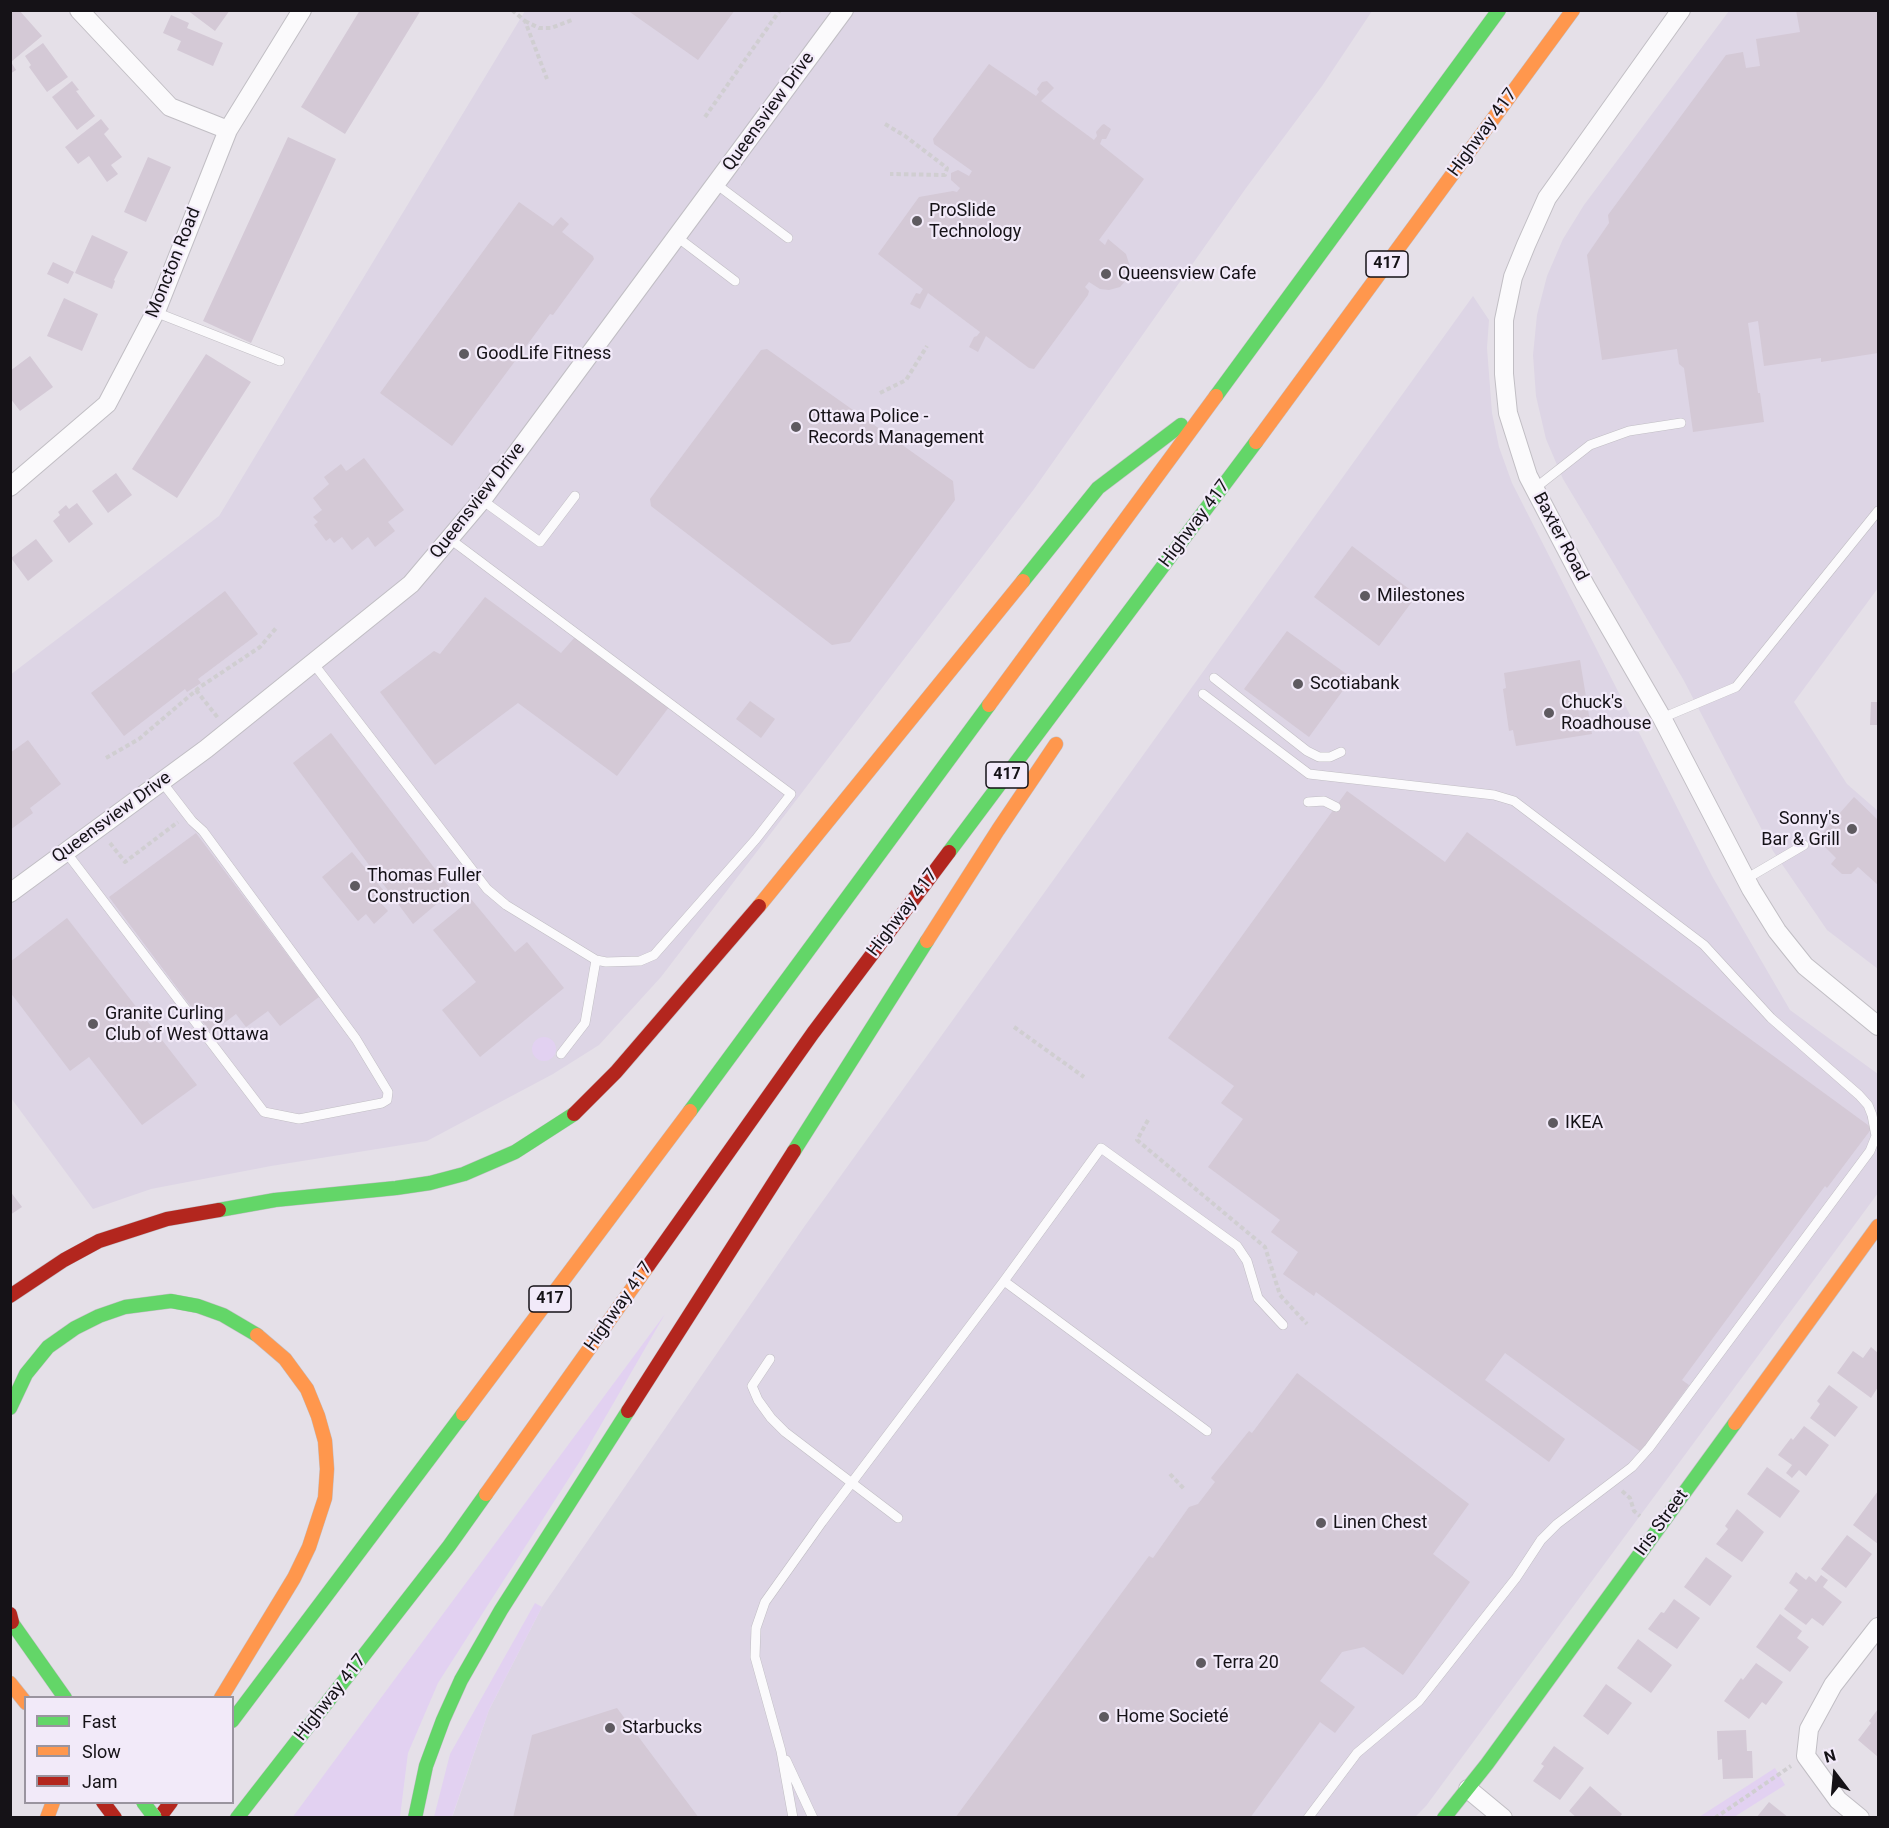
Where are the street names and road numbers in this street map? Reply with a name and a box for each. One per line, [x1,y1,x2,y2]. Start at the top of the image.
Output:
street label: Queensview Drive [719,48,819,176]
street label: Highway 417 [1444,85,1522,181]
street label: Moncton Road [142,205,206,321]
road number: 417 [1366,251,1408,277]
street label: Queensview Drive [426,439,530,563]
street label: Highway 417 [1155,476,1235,572]
street label: Baxter Road [1528,489,1592,585]
road number: 417 [986,762,1028,788]
street label: Queensview Drive [48,768,176,868]
street label: Highway 417 [863,865,943,961]
street label: Highway 417 [580,1258,658,1356]
road number: 417 [529,1286,571,1312]
street label: Iris Street [1631,1486,1693,1560]
street label: Highway 417 [291,1650,371,1746]

